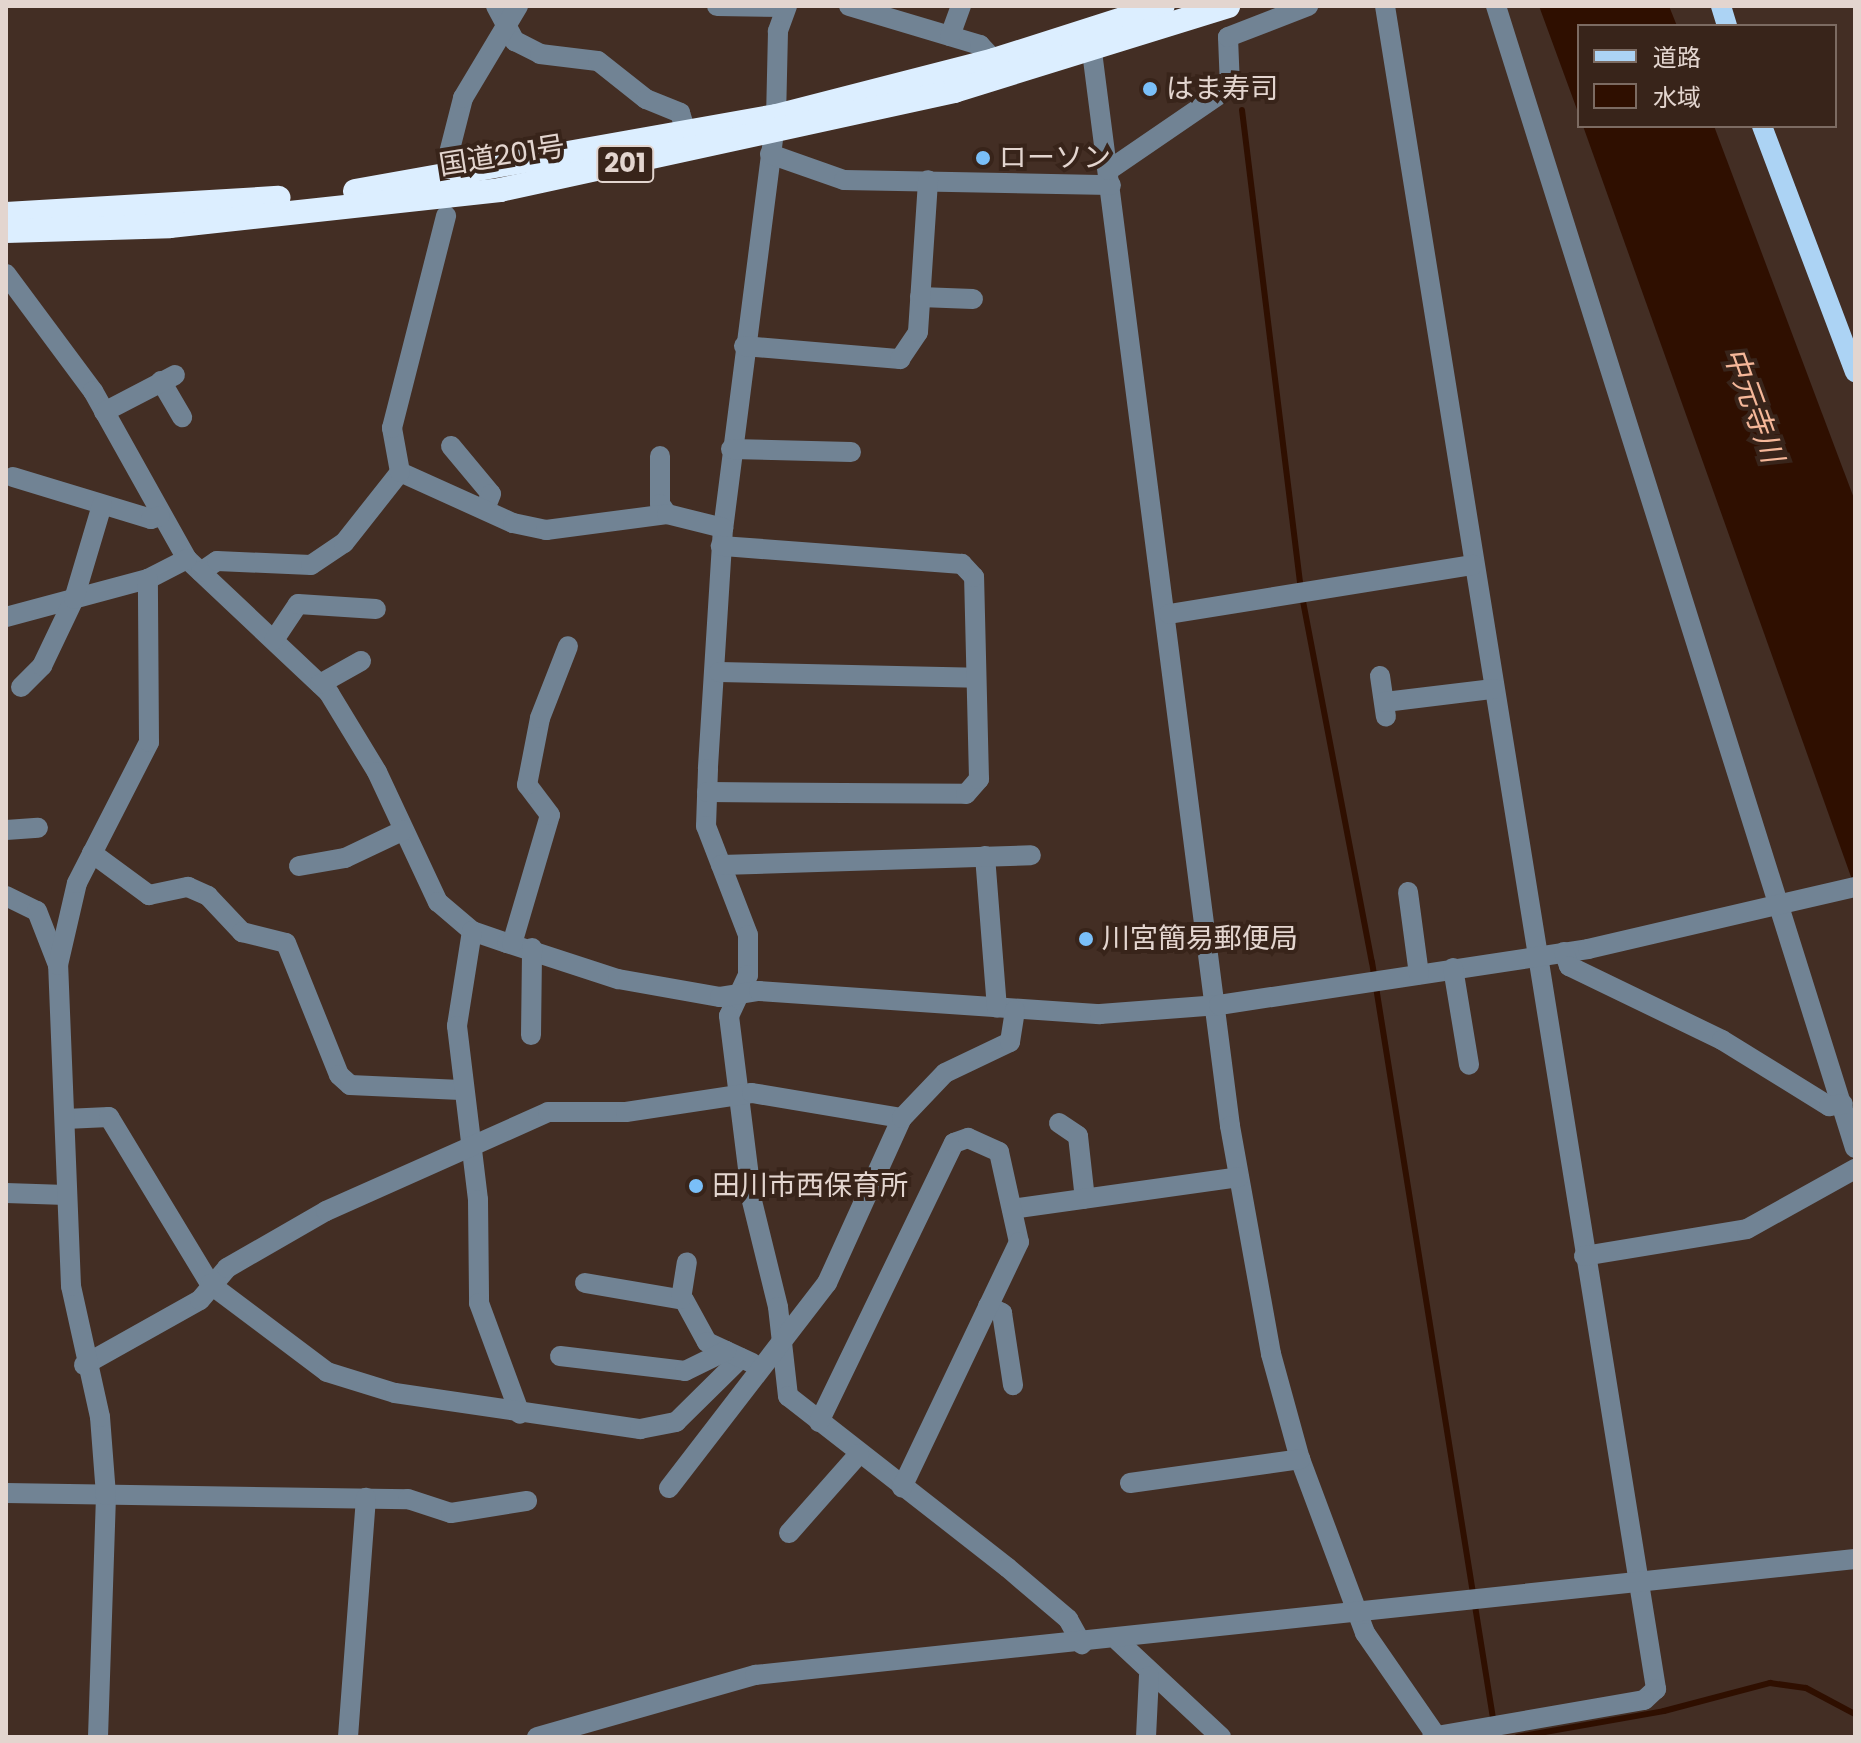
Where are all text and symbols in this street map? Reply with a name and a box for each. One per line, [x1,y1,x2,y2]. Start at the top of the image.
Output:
legend [1577,24,1837,128]
text: 道路 [1653,41,1701,74]
place label: はま寿司 [1166,72,1278,106]
marker: はま寿司 [1141,80,1159,98]
text: 水域 [1653,81,1701,114]
street label: 国道201号 [437,130,567,182]
place label: ローソン [999,141,1111,175]
road number: 201 [595,142,655,186]
marker: ローソン [974,149,992,167]
water label: 中元寺川 [1716,342,1790,468]
place label: 川宮簡易郵便局 [1102,922,1298,956]
marker: 川宮簡易郵便局 [1077,930,1095,948]
place label: 田川市西保育所 [712,1169,908,1203]
marker: 田川市西保育所 [687,1177,705,1195]

